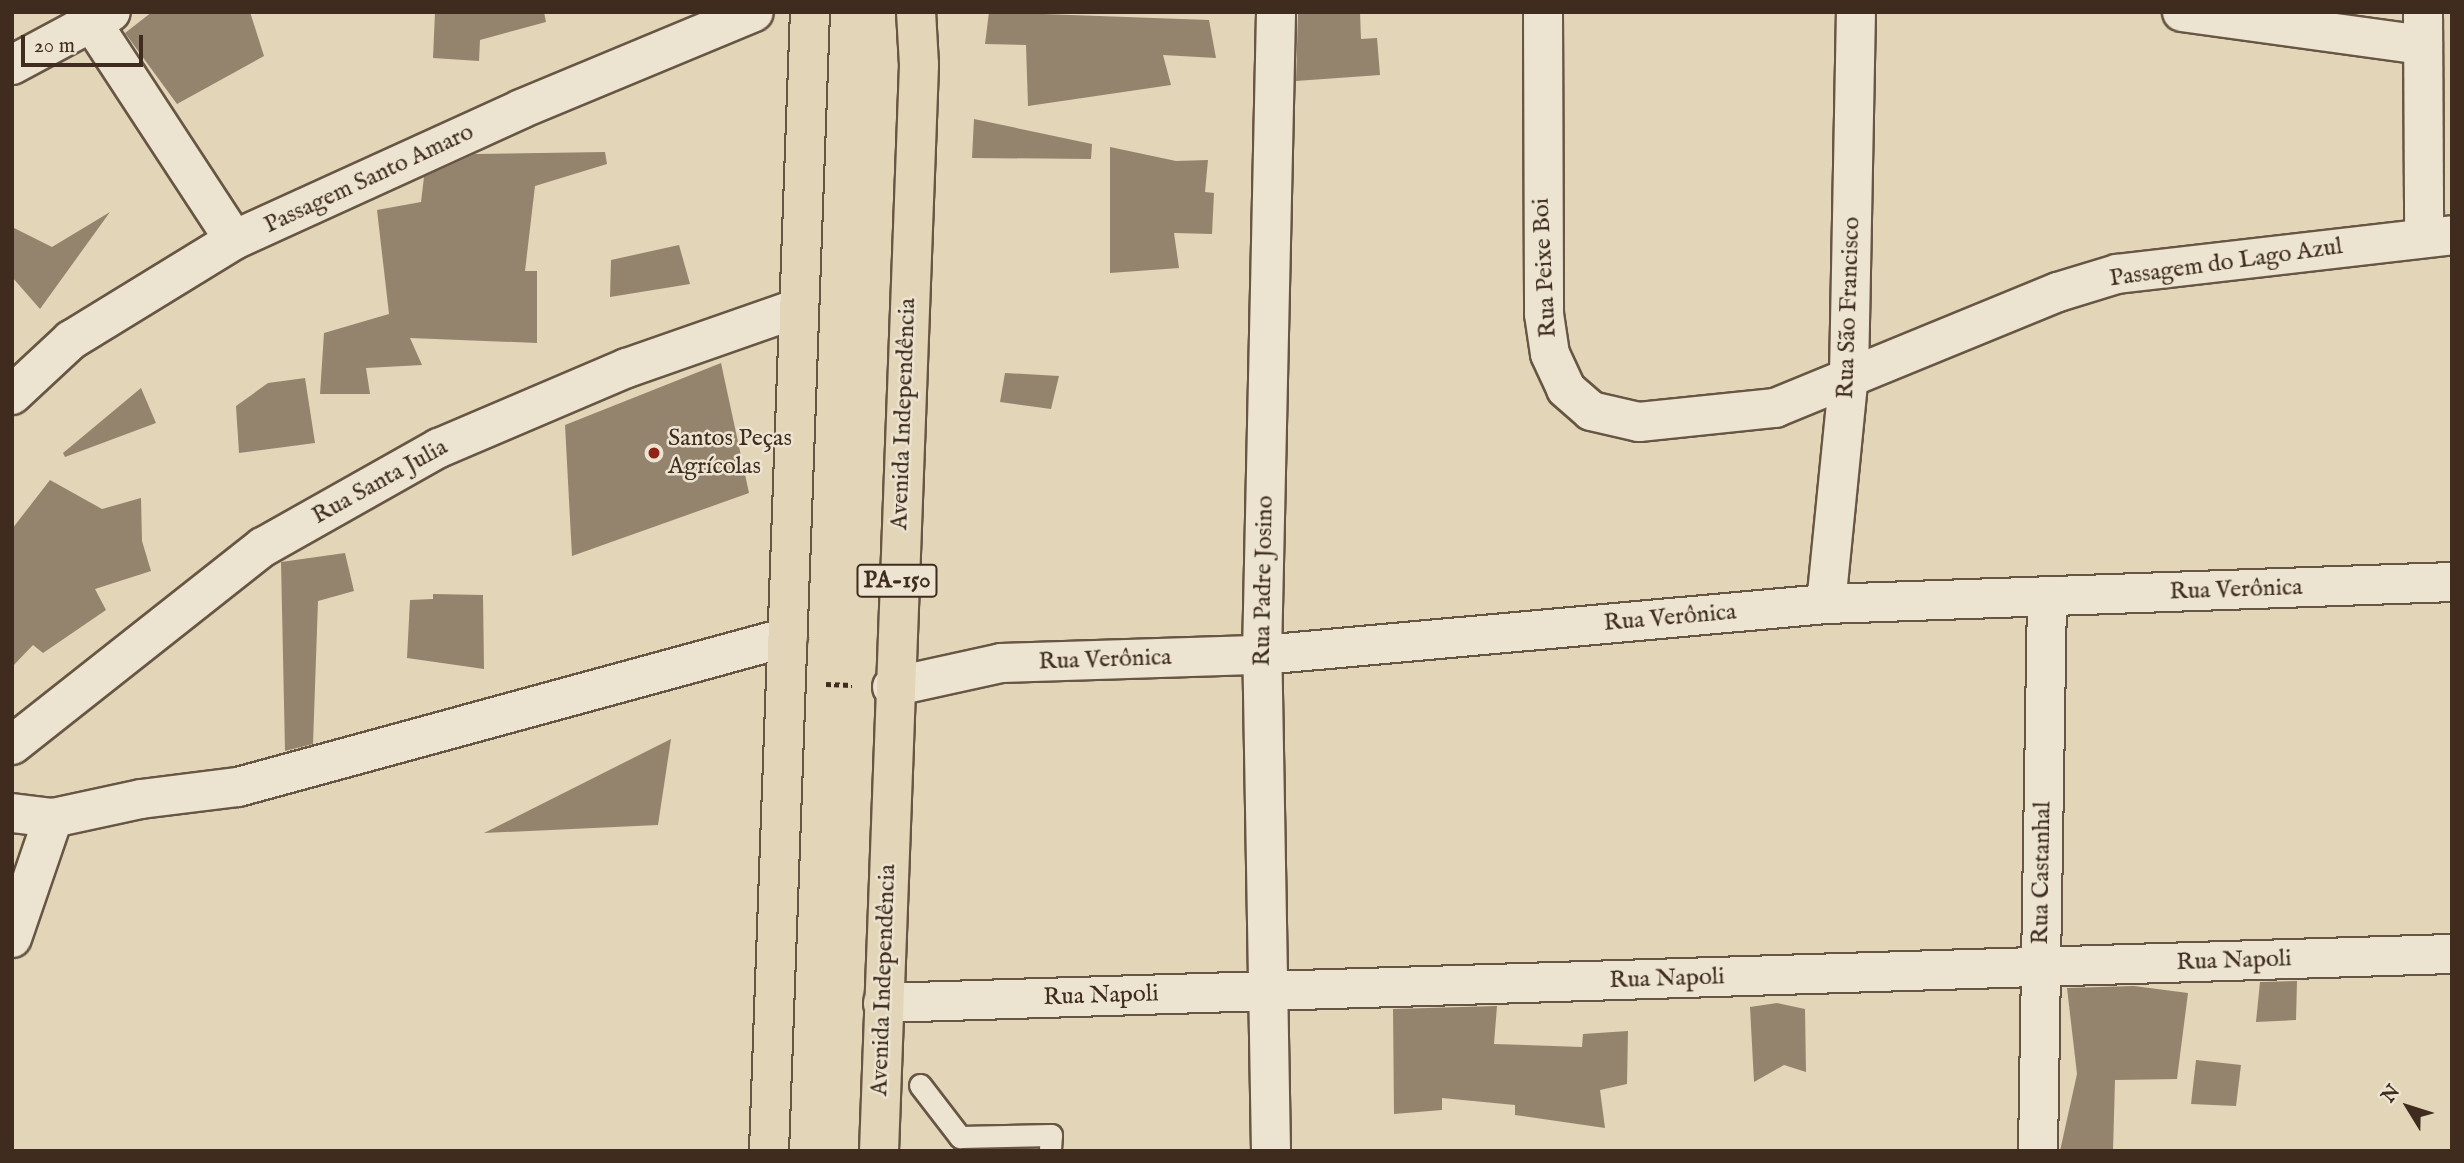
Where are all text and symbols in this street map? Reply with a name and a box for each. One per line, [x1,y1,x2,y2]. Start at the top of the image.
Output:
scale bar [24,21,147,65]
text: 20 m [34,33,75,60]
street label: Passagem Santo Amaro [260,118,478,240]
street label: Rua Peixe Boi [1527,197,1563,339]
street label: Rua São Francisco [1831,216,1867,400]
street label: Passagem do Lago Azul [2108,232,2344,294]
street label: Avenida Independência [886,297,922,531]
place label: Santos Peças Agrícolas [668,425,792,481]
street label: Rua Santa Julia [307,433,453,531]
marker: Santos Peças Agrícolas [646,445,662,461]
street label: Rua Padre Josino [1248,495,1280,667]
road number: PA-150 [855,562,939,600]
street label: Rua Verônica [2169,573,2303,607]
street label: Rua Verônica [1602,598,1738,638]
street label: Rua Verônica [1038,643,1172,677]
street label: Rua Castanhal [2026,801,2058,945]
street label: Avenida Independência [866,863,902,1097]
street label: Rua Napoli [2176,945,2292,977]
street label: Rua Napoli [1609,963,1725,995]
street label: Rua Napoli [1043,980,1159,1012]
north arrow [2373,1072,2443,1142]
text: N [2377,1080,2406,1108]

